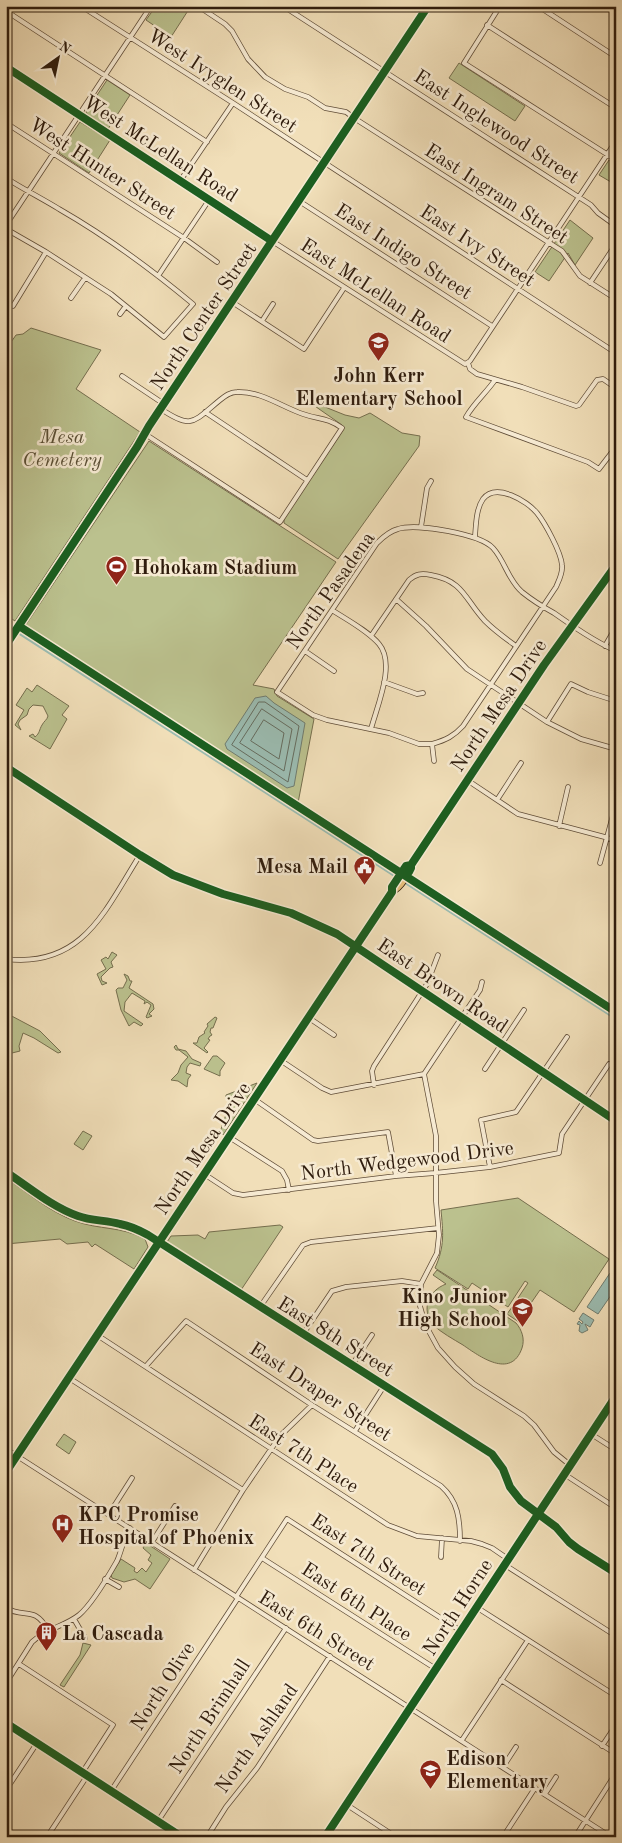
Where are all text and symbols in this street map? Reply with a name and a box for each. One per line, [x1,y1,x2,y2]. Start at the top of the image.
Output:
street label: West Ivyglen Street [144,26,300,137]
north arrow [32,32,82,82]
text: N [56,39,73,57]
street label: East Inglewood Street [410,67,582,188]
street label: West McLellan Road [79,92,241,207]
street label: West Hunter Street [25,115,179,224]
street label: East Ingram Street [420,141,571,249]
street label: East Indigo Street [331,201,475,304]
street label: East Ivy Street [416,202,538,291]
street label: East McLellan Road [296,236,454,348]
street label: North Center Street [148,240,261,395]
school or university icon: John Kerr Elementary School [367,331,391,362]
place label: John Kerr Elementary School [295,367,463,410]
park label: Mesa Cemetery [22,428,102,471]
street label: North Pasadena [284,529,380,654]
sports icon: Hohokam Stadium [105,555,129,586]
place label: Hohokam Stadium [133,559,297,579]
street label: North Mesa Drive [448,636,551,776]
public building icon: Mesa Mail [352,854,376,885]
place label: Mesa Mail [256,858,348,878]
street label: East Brown Road [373,936,511,1038]
street label: North Mesa Drive [152,1079,255,1219]
street label: North Wedgewood Drive [300,1139,515,1185]
place label: Kino Junior High School [397,1288,507,1331]
street label: East 8th Street [273,1294,397,1381]
school or university icon: Kino Junior High School [511,1296,535,1327]
street label: East Draper Street [245,1339,395,1446]
street label: East 7th Place [244,1412,362,1498]
place label: KPC Promise Hospital of Phoenix [78,1506,254,1549]
street label: East 7th Street [307,1511,429,1600]
hospital icon: KPC Promise Hospital of Phoenix [50,1513,74,1544]
street label: North Horne [420,1556,497,1660]
street label: East 6th Place [297,1560,415,1646]
street label: East 6th Street [254,1588,378,1675]
building icon: La Cascada [34,1621,58,1652]
place label: La Cascada [62,1625,164,1645]
street label: North Olive [128,1639,199,1735]
street label: North Brimhall [166,1656,255,1778]
street label: North Ashland [213,1681,303,1797]
place label: Edison Elementary [446,1750,549,1793]
school or university icon: Edison Elementary [418,1758,442,1789]

